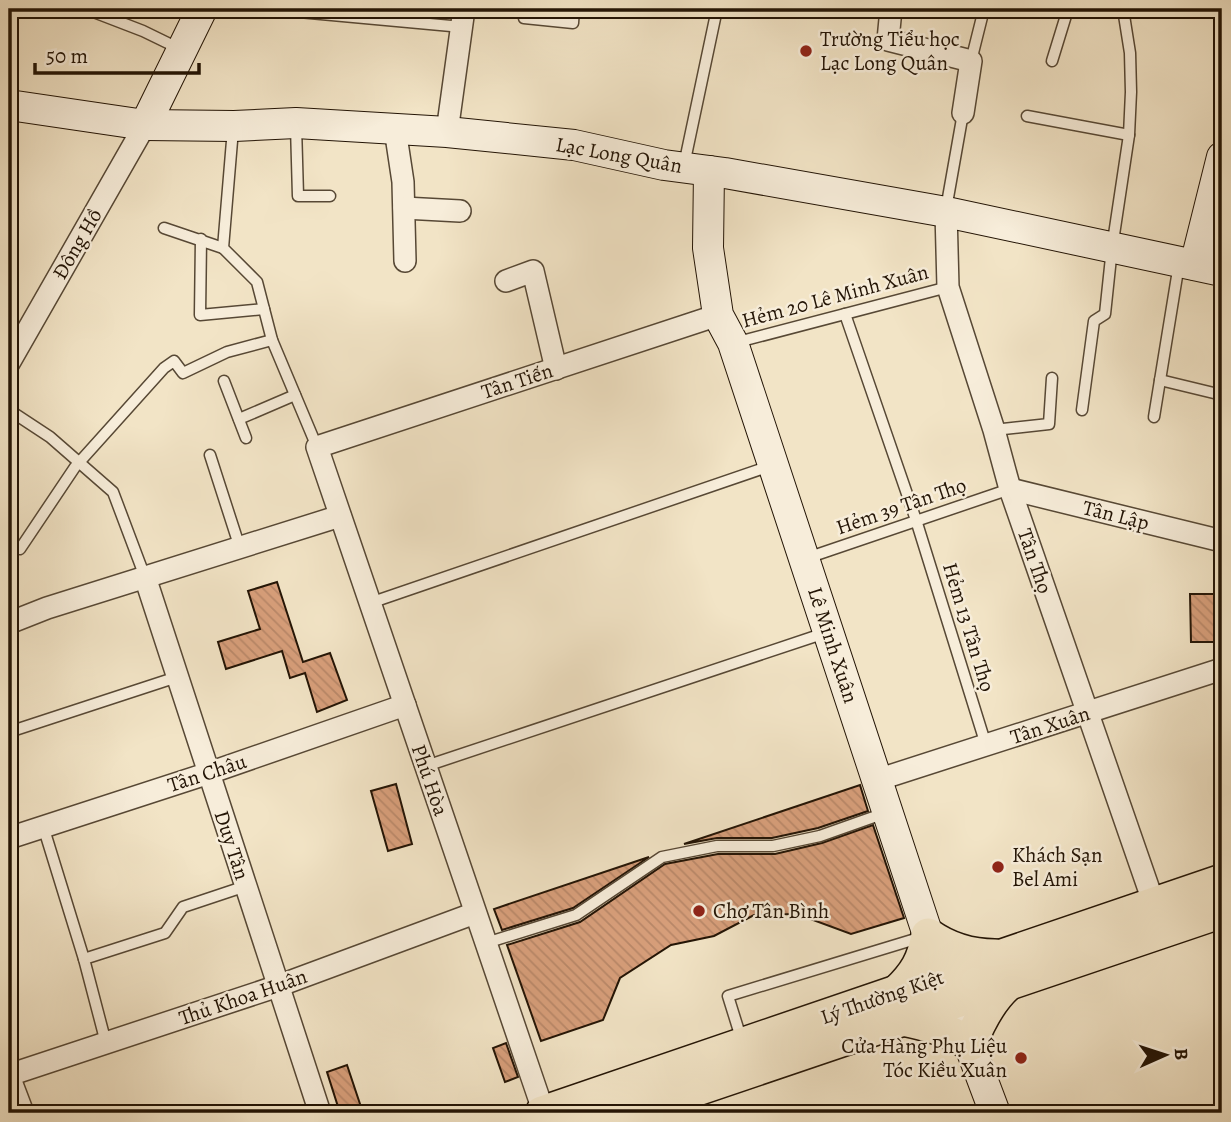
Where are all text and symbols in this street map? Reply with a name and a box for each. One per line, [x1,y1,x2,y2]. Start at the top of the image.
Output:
place label: Trường Tiểu học Lạc Long Quân [820,25,960,77]
scale bar [35,32,200,76]
text: 50 m [46,42,88,70]
marker: Trường Tiểu học Lạc Long Quân [798,43,814,59]
street label: Lạc Long Quân [553,130,685,180]
street label: Đông Hồ [46,203,108,285]
street label: Hẻm 20 Lê Minh Xuân [738,258,932,334]
street label: Tân Tiến [478,356,556,406]
street label: Hẻm 39 Tân Thọ [832,471,970,541]
street label: Tân Lập [1080,493,1152,537]
street label: Tân Thọ [1011,525,1059,597]
street label: Hẻm 13 Tân Thọ [936,559,1002,695]
street label: Lê Minh Xuân [801,583,865,707]
street label: Tân Xuân [1007,699,1093,751]
street label: Phú Hòa [405,740,455,820]
street label: Tân Châu [164,747,251,799]
street label: Duy Tân [208,807,256,883]
place label: Khách Sạn Bel Ami [1012,841,1102,893]
marker: Khách Sạn Bel Ami [990,859,1006,875]
place label: Chợ Tân Bình [713,897,829,925]
marker: Chợ Tân Bình [691,903,707,919]
street label: Thủ Khoa Huân [175,962,311,1032]
street label: Lý Thường Kiệt [817,963,947,1031]
north arrow [1130,1020,1200,1090]
place label: Cửa Hàng Phụ Liệu Tóc Kiều Xuân [841,1032,1008,1084]
text: B [1168,1048,1194,1061]
marker: Cửa Hàng Phụ Liệu Tóc Kiều Xuân [1013,1050,1029,1066]

